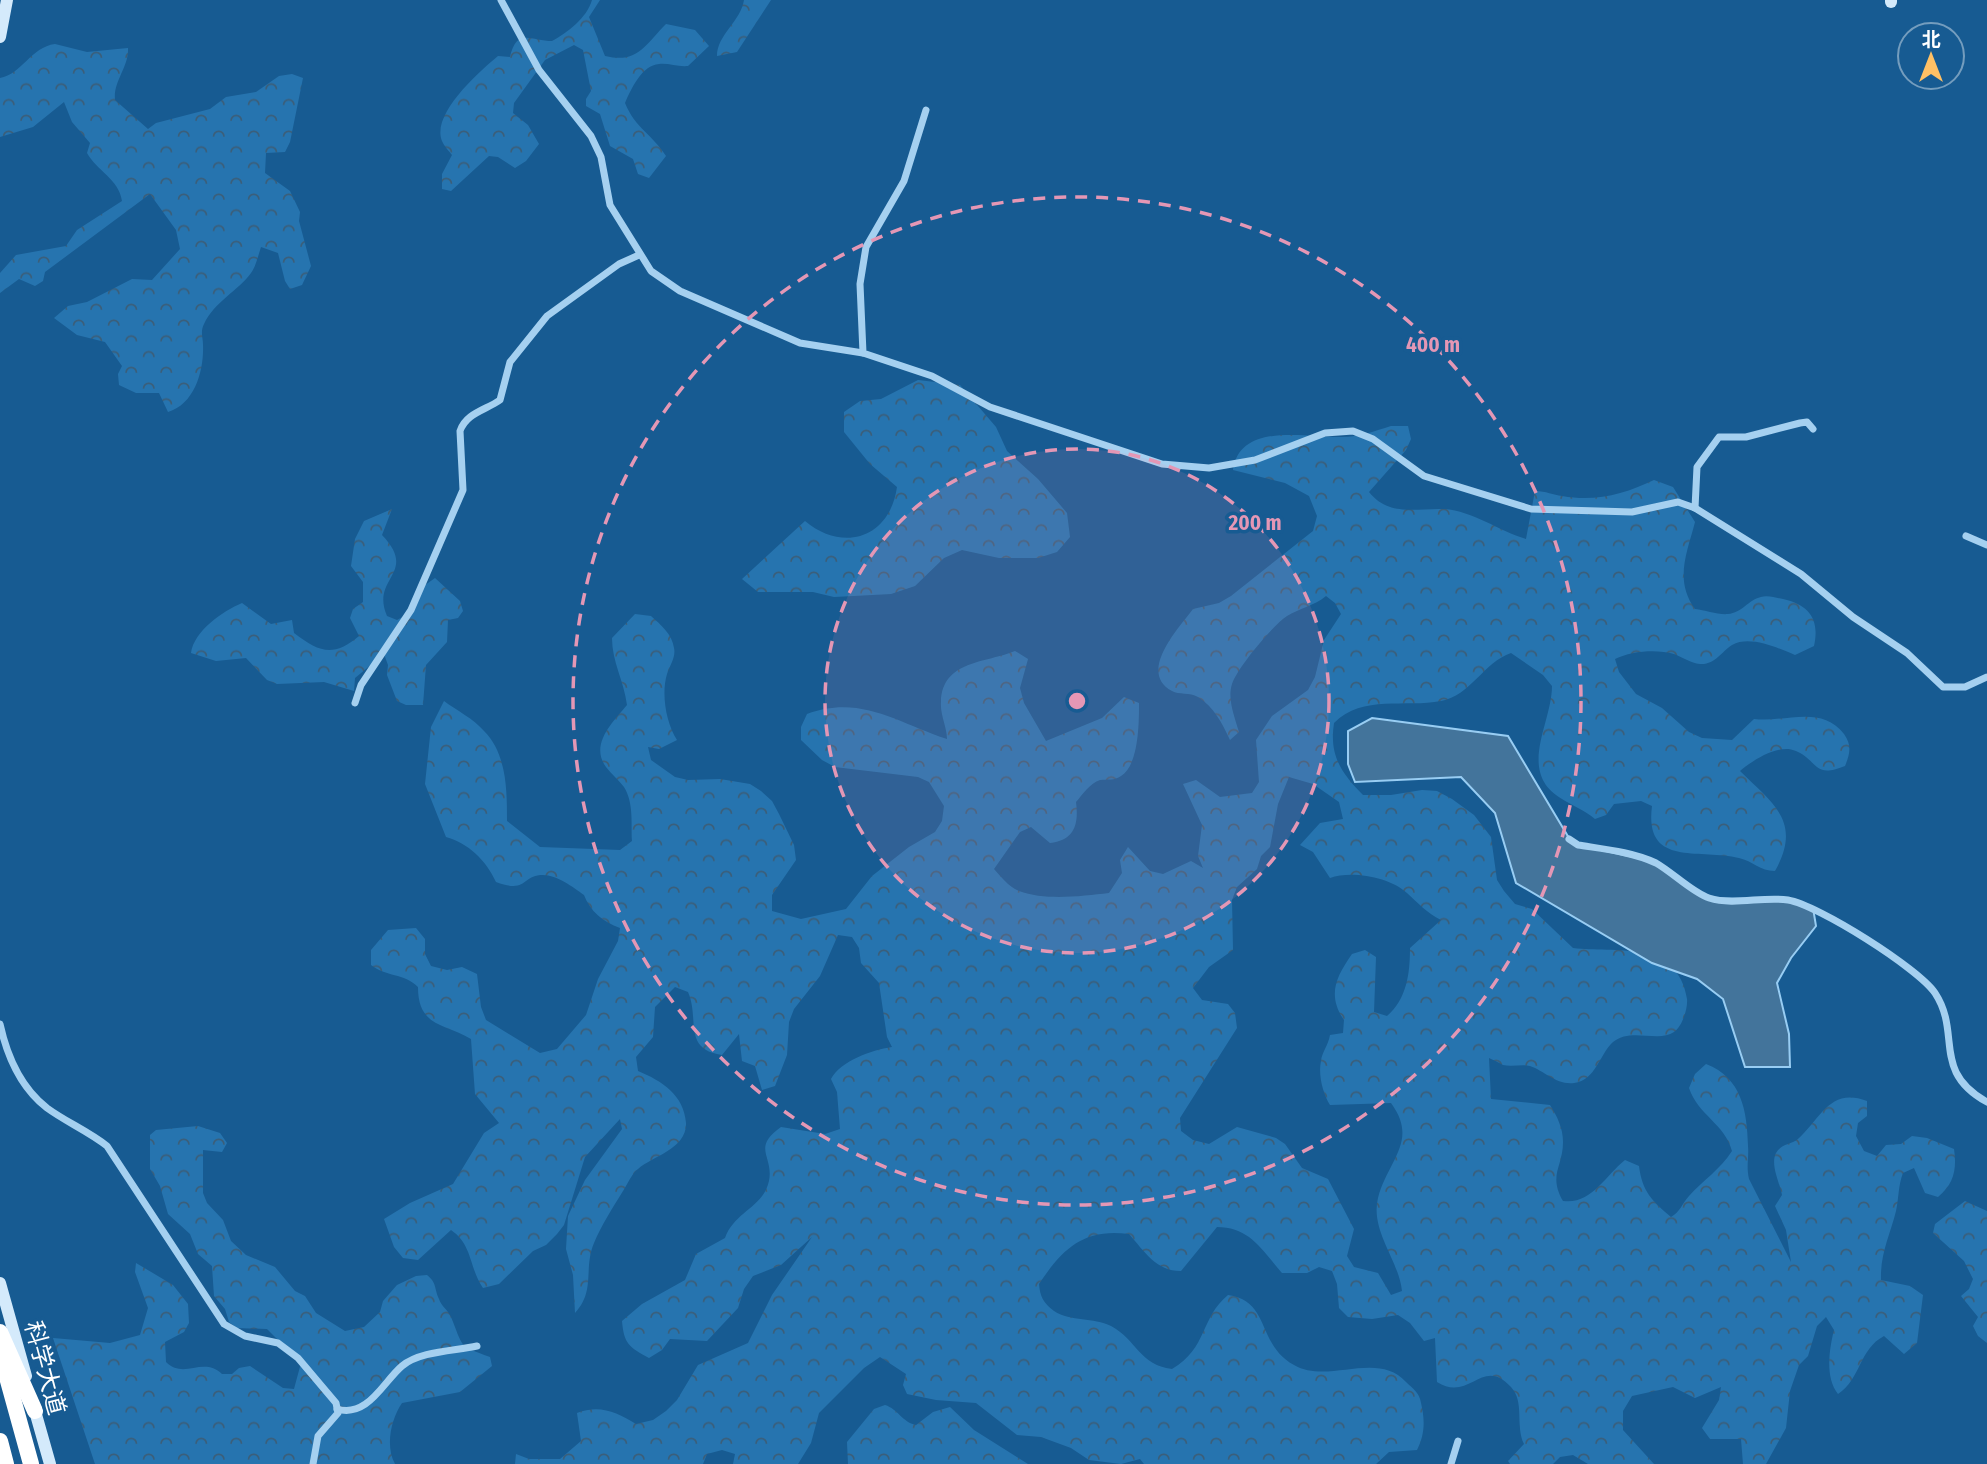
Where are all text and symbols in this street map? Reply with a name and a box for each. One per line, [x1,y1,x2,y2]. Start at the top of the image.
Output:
north arrow [1896,21,1966,91]
text: 北 [1921,28,1941,51]
text: 400 m [1406,332,1460,358]
text: 200 m [1227,510,1282,536]
centre of rings [1065,689,1089,713]
street label: 科学大道 [19,1318,71,1418]

